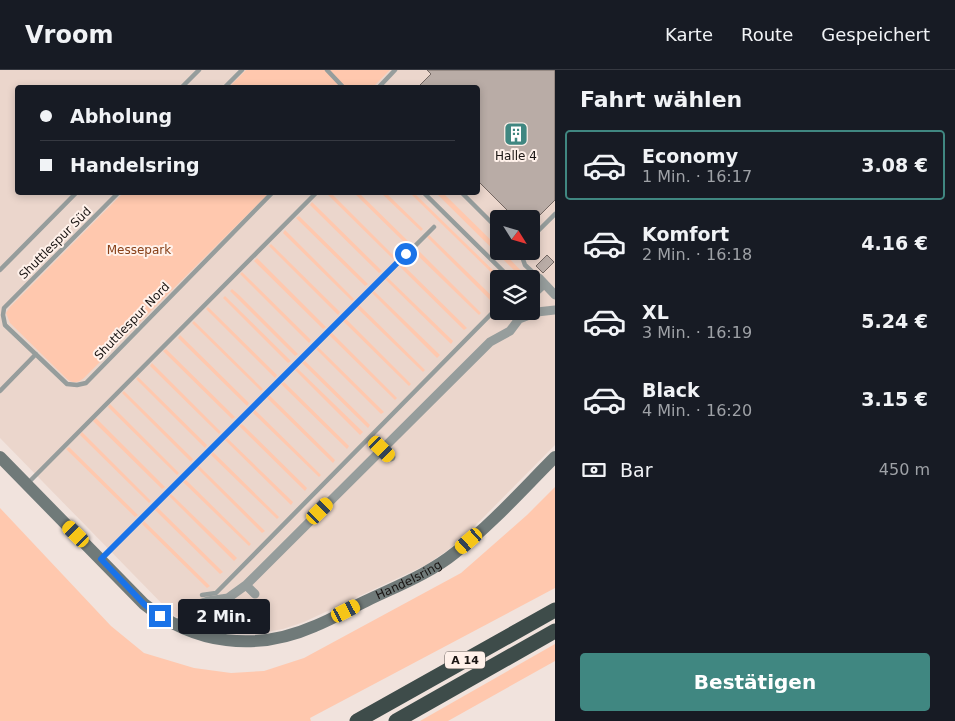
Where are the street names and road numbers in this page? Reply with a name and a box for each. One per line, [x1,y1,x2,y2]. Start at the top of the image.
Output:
street label: Shuttlespur Süd [16,204,94,282]
street label: Shuttlespur Nord [92,280,172,362]
street label: Handelsring [373,557,444,602]
road number: A 14 [445,652,485,668]

